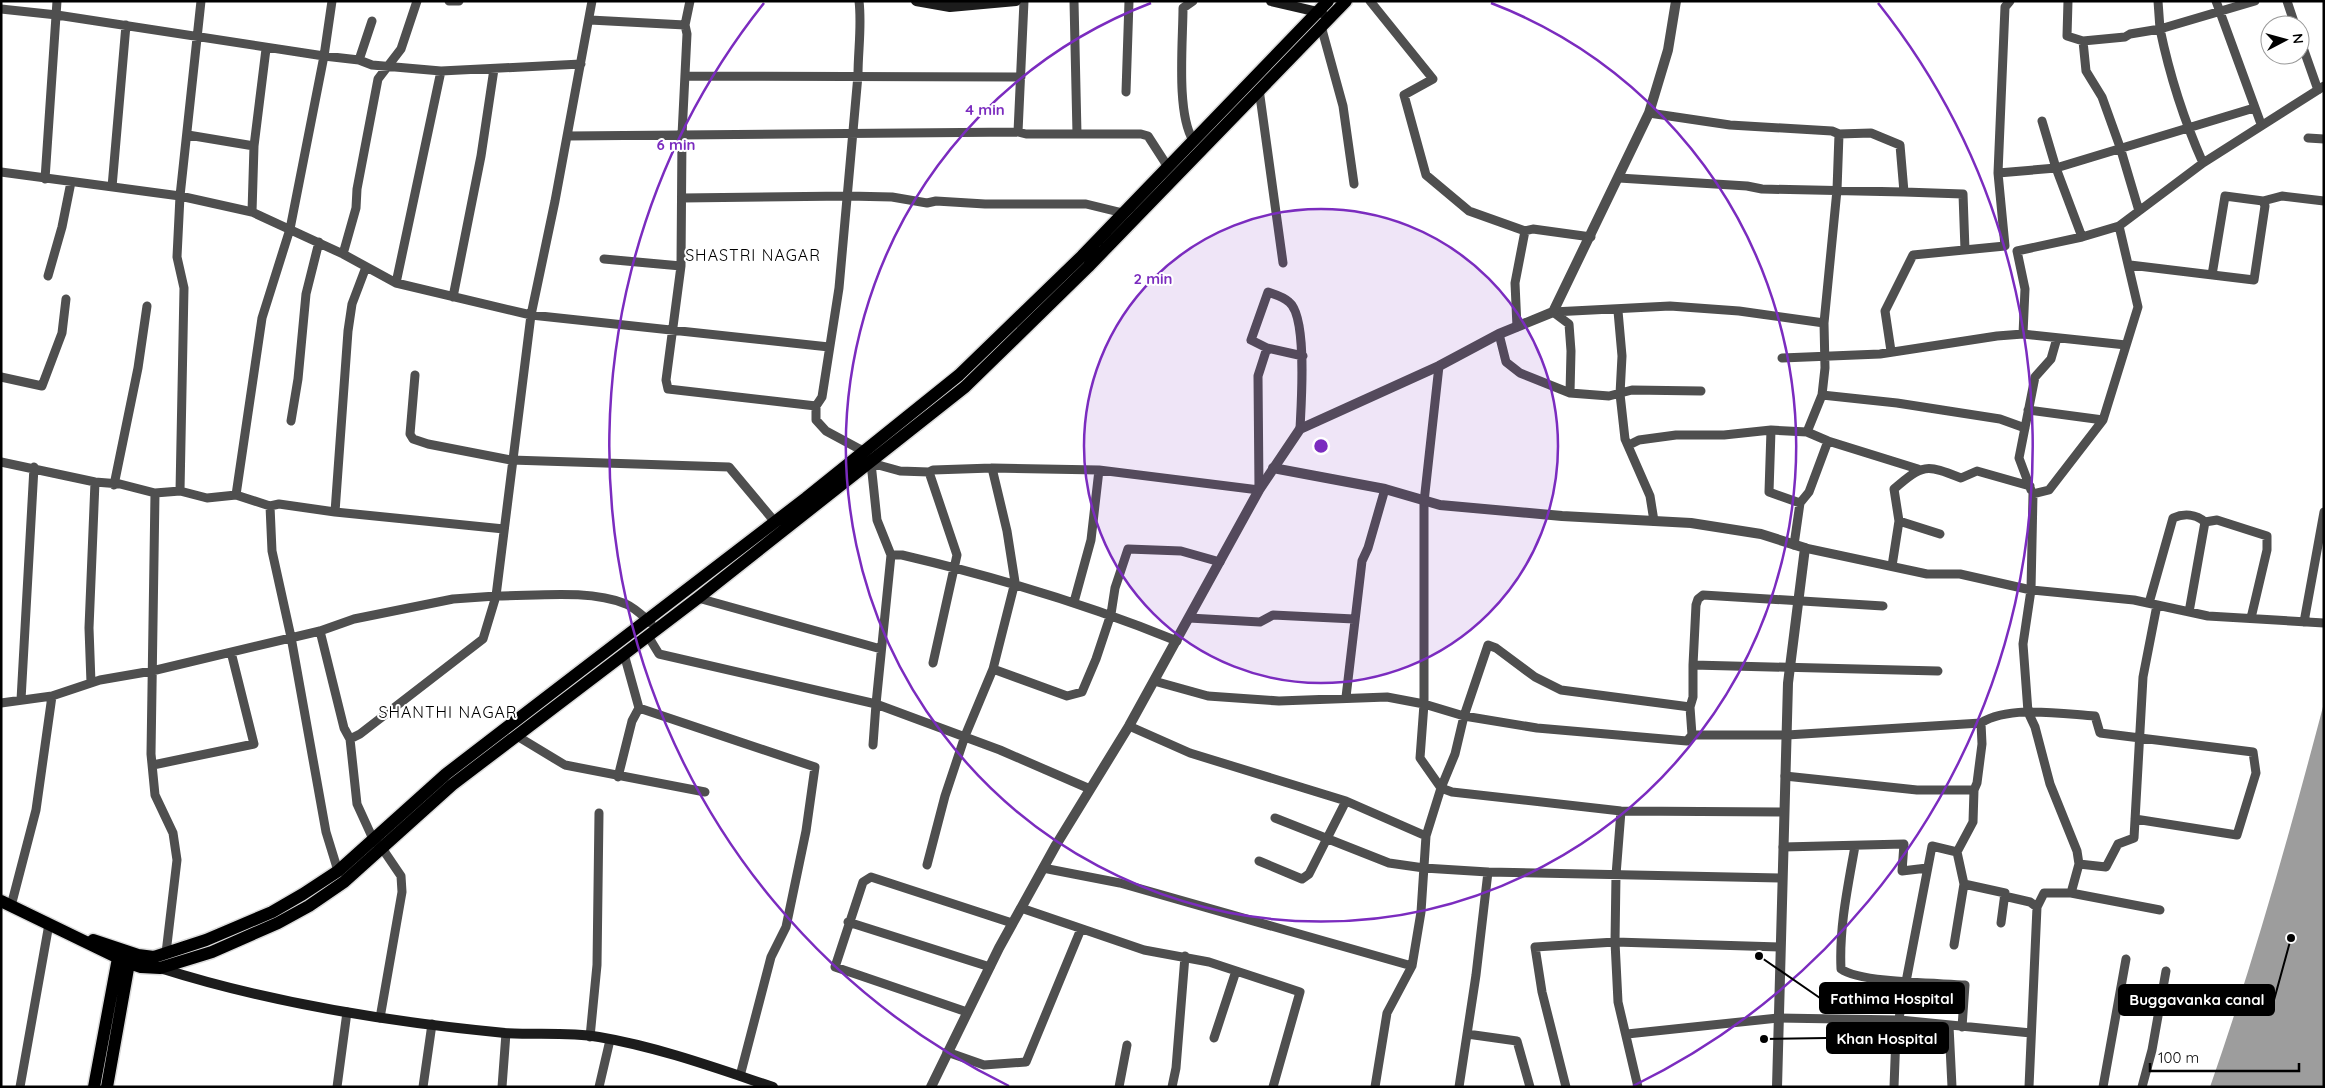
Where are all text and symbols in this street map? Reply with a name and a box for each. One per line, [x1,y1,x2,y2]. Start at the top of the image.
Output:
north arrow [2260,15,2310,65]
text: N [2288,33,2307,45]
text: 4 min [965,100,1005,119]
text: 6 min [657,135,695,154]
district label: SHASTRI NAGAR [685,245,821,265]
text: 2 min [1133,269,1173,288]
centre of rings [1312,437,1330,455]
district label: SHANTHI NAGAR [378,702,518,722]
callout: Fathima Hospital [1820,983,1964,1013]
callout: Buggavanka canal [2119,985,2274,1015]
text: Fathima Hospital [1830,989,1954,1008]
text: Buggavanka canal [2129,990,2265,1009]
callout: Khan Hospital [1827,1023,1948,1053]
text: Khan Hospital [1836,1029,1938,1048]
scale bar [2150,1040,2299,1072]
text: 100 m [2158,1048,2199,1067]

